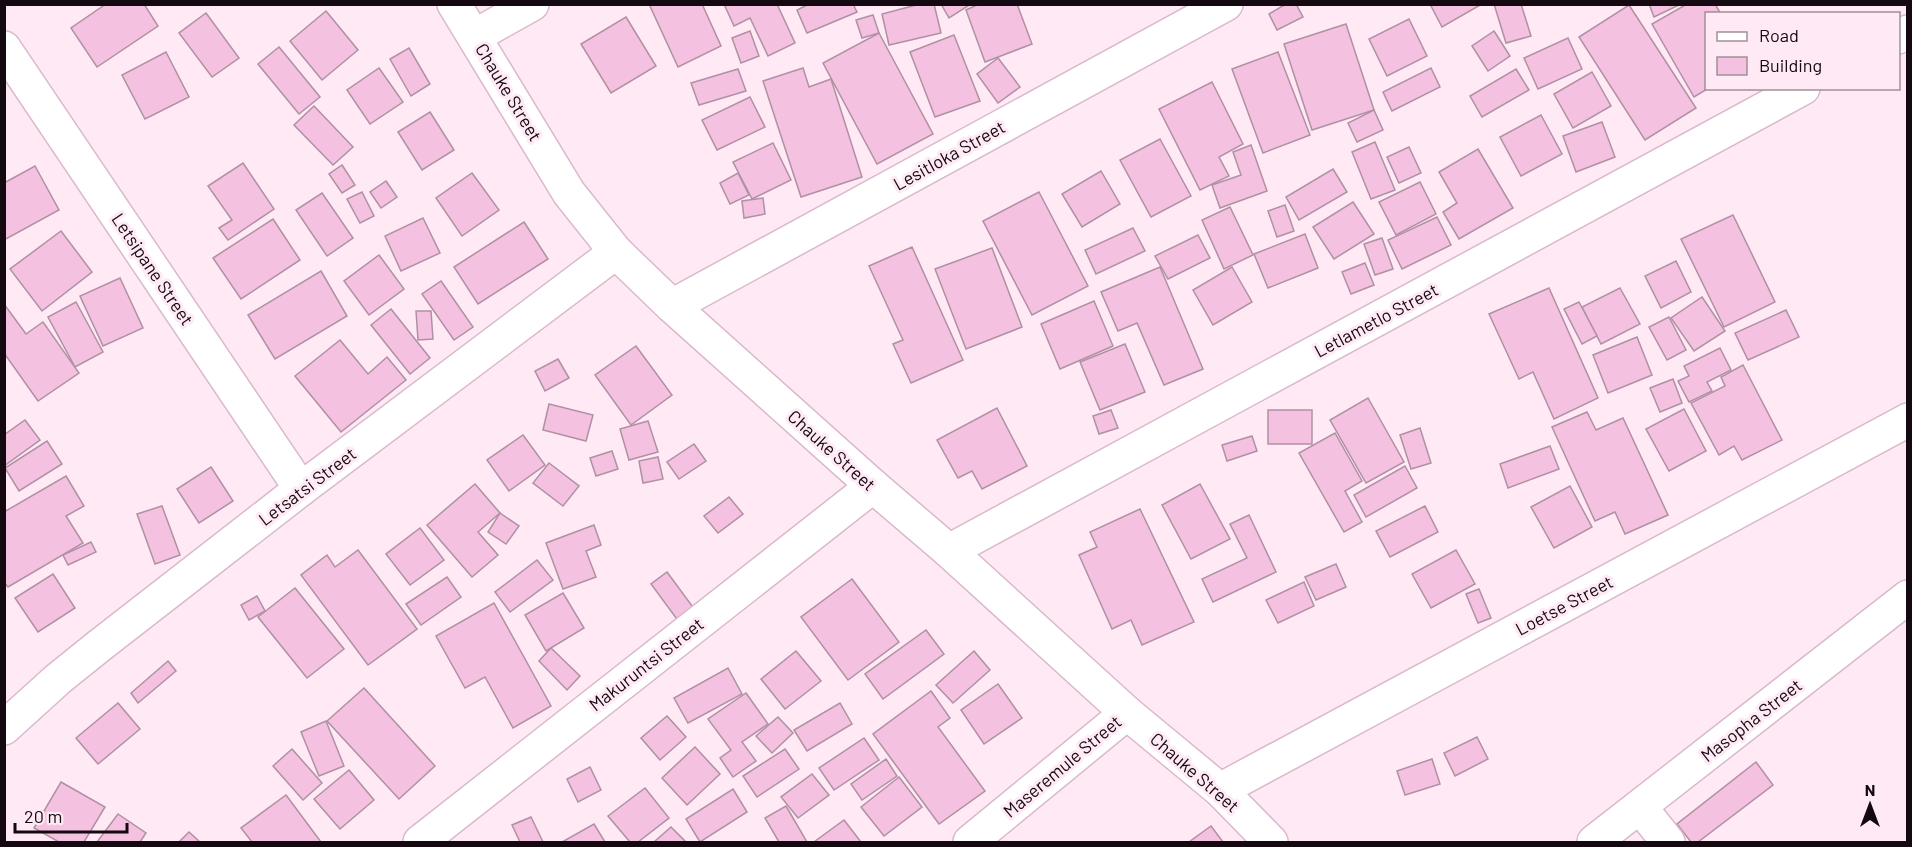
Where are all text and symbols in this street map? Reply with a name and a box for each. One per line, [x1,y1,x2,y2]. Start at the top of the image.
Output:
legend [1705,12,1900,90]
text: Road [1759,24,1799,46]
street label: Chauke Street [471,39,547,145]
text: Building [1759,54,1822,76]
street label: Lesitloka Street [889,115,1009,195]
street label: Letsipane Street [107,209,199,329]
street label: Letlametlo Street [1310,278,1442,362]
street label: Chauke Street [784,405,880,495]
street label: Letsatsi Street [254,442,360,530]
street label: Loetse Street [1512,570,1616,640]
street label: Makuruntsi Street [584,612,708,716]
street label: Masopha Street [1696,674,1806,766]
street label: Maseremule Street [998,710,1126,822]
street label: Chauke Street [1146,727,1244,817]
north arrow [1840,775,1900,835]
text: N [1865,780,1875,799]
scale bar [15,796,128,834]
text: 20 m [24,805,62,827]

